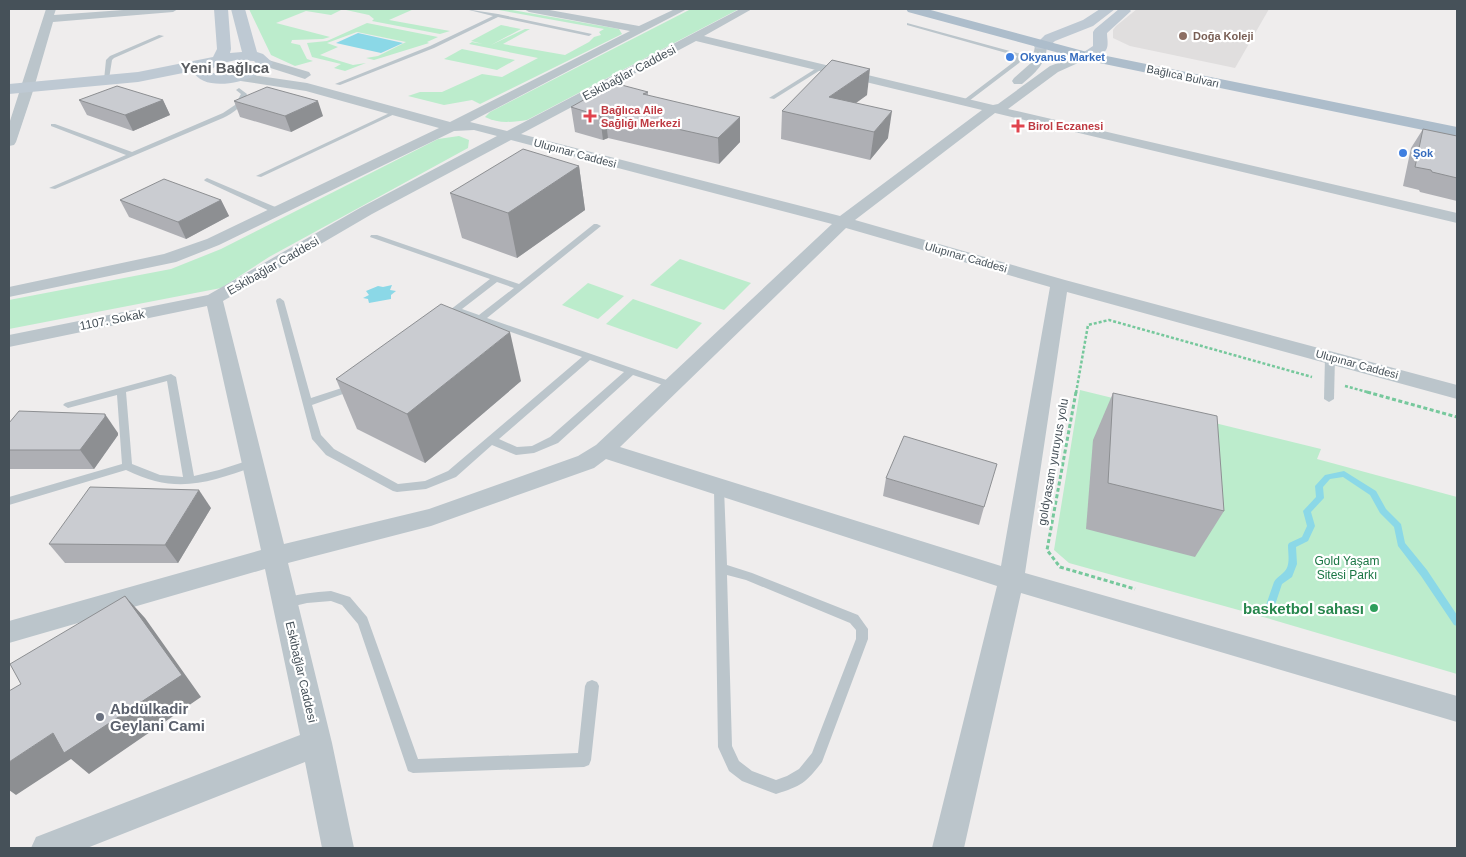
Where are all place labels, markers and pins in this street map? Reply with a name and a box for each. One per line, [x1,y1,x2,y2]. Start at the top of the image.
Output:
marker: Doğa Koleji [1177,30,1189,42]
place label: Doğa Koleji [1193,30,1254,42]
marker: Okyanus Market [1004,51,1016,63]
place label: Okyanus Market [1020,51,1105,63]
place label: Bağlıca Aile Sağlığı Merkezi [601,104,680,129]
marker: Bağlıca Aile Sağlığı Merkezi [583,109,597,123]
marker: Birol Eczanesi [1012,120,1024,132]
place label: Birol Eczanesi [1028,120,1103,132]
marker: Şok [1397,147,1409,159]
place label: Şok [1413,147,1434,159]
place label: basketbol sahası [1243,600,1364,617]
marker: basketbol sahası [1368,602,1380,614]
place label: Abdülkadir Geylani Cami [110,700,205,734]
marker: Abdülkadir Geylani Cami [94,711,106,723]

